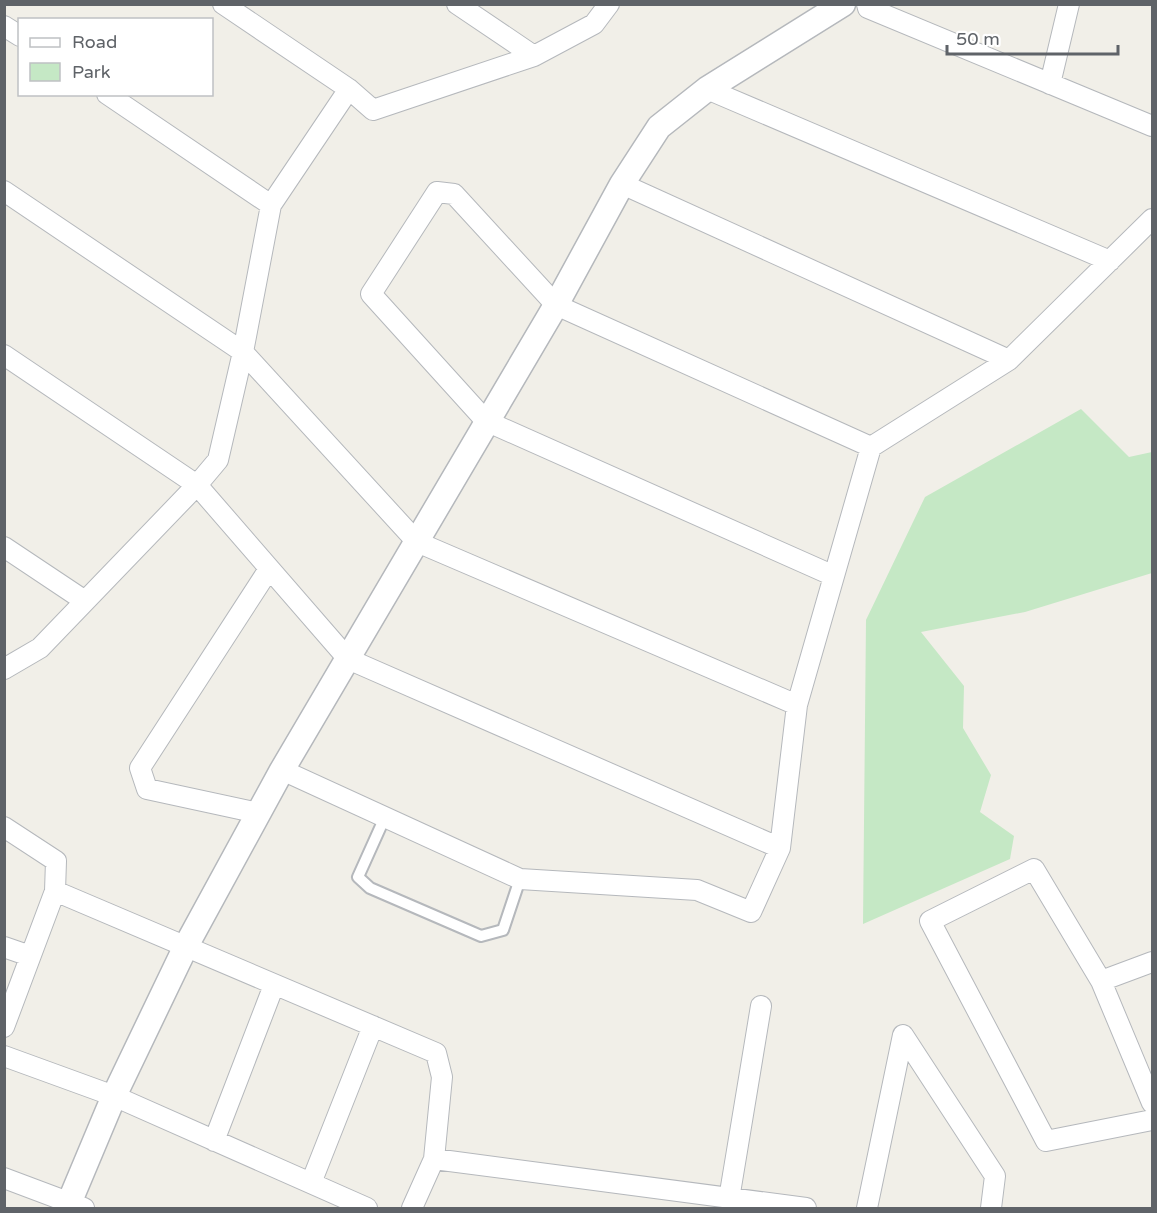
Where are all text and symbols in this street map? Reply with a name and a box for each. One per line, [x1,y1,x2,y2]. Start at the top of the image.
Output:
legend [18,18,213,96]
scale bar [947,18,1118,56]
text: 50 m [956,28,1000,50]
text: Road [72,31,117,53]
text: Park [72,61,111,83]

